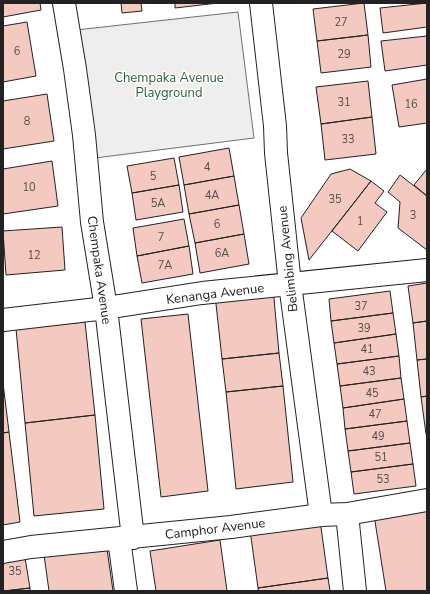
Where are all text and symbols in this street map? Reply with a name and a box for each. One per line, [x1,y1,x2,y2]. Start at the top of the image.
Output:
house number: 27 [334,15,348,30]
house number: 6 [14,44,21,59]
house number: 29 [337,47,351,62]
park label: Chempaka Avenue Playground [114,69,224,102]
house number: 31 [337,95,351,110]
house number: 16 [404,97,418,112]
house number: 8 [24,114,31,129]
house number: 33 [341,132,355,147]
house number: 4 [204,160,211,175]
house number: 5 [150,169,157,184]
house number: 10 [22,180,36,195]
house number: 4A [205,188,219,203]
house number: 35 [328,192,342,207]
house number: 5A [151,196,165,211]
street label: Belimbing Avenue [273,205,303,313]
house number: 3 [410,208,416,223]
house number: 1 [357,214,363,229]
street label: Chempaka Avenue [82,215,116,326]
house number: 6 [214,217,221,232]
house number: 7 [158,230,164,245]
house number: 6A [215,246,229,261]
house number: 12 [27,248,41,263]
house number: 7A [158,258,172,273]
street label: Kenanga Avenue [165,279,265,309]
house number: 37 [354,299,368,314]
house number: 39 [357,321,371,336]
house number: 41 [360,342,374,357]
house number: 43 [362,364,376,379]
house number: 45 [365,386,379,401]
house number: 47 [368,407,382,422]
house number: 49 [371,429,385,444]
house number: 51 [374,450,388,465]
house number: 53 [376,472,390,487]
street label: Camphor Avenue [164,514,266,544]
house number: 35 [8,564,22,579]

